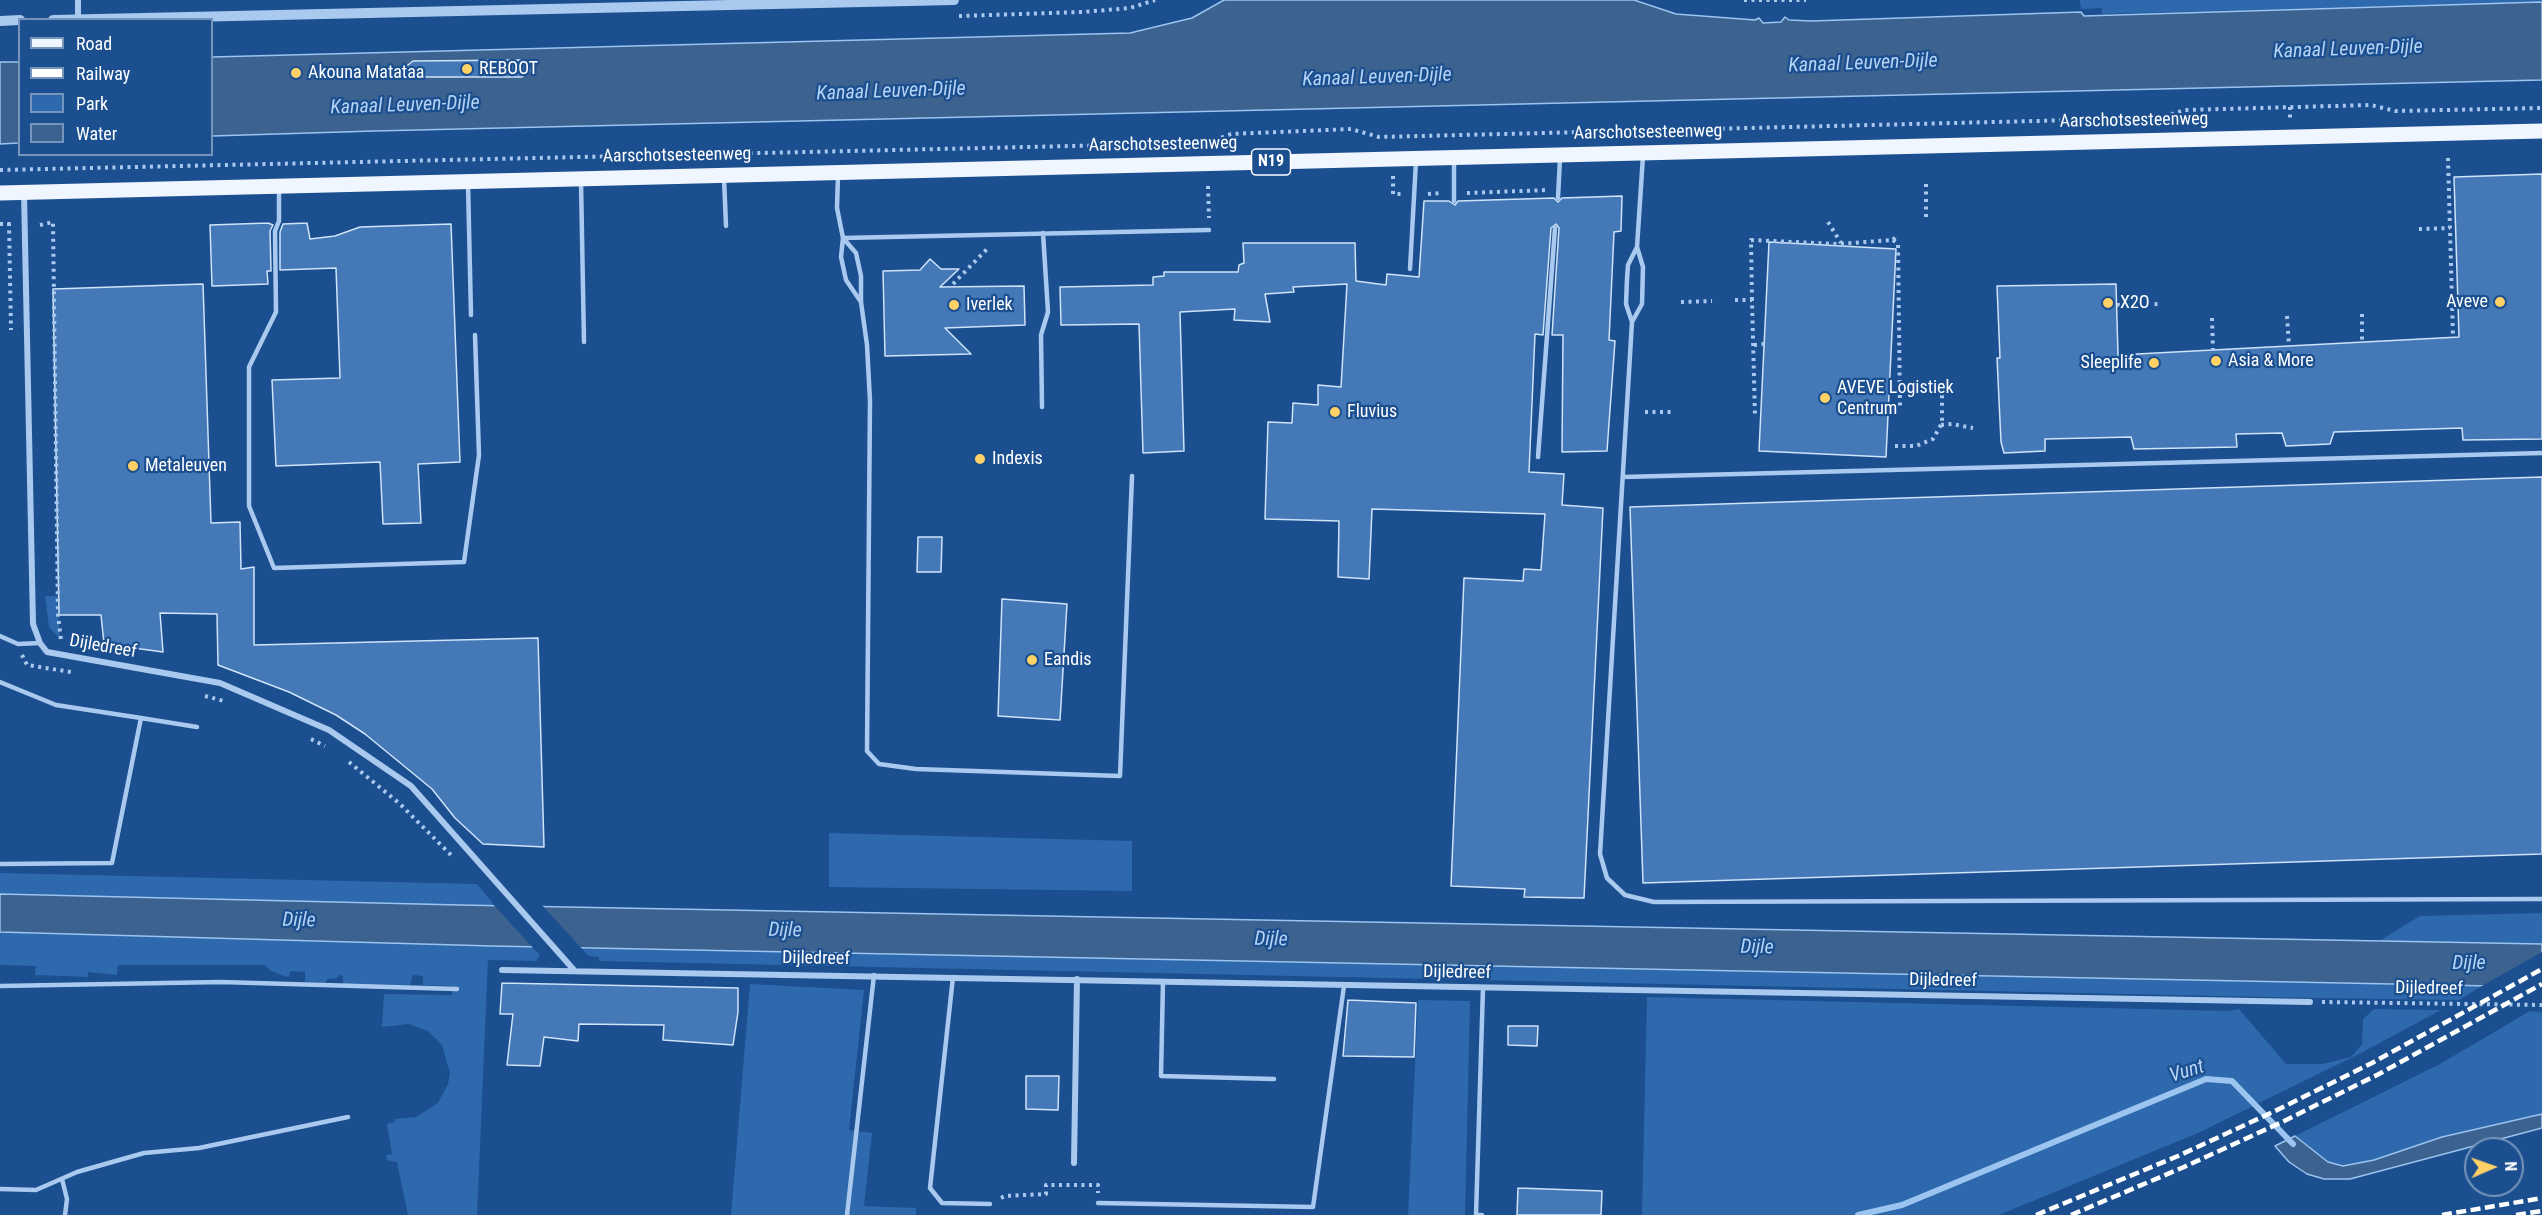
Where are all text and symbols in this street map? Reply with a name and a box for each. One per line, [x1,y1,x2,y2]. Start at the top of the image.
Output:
legend [18,18,213,156]
text: Road [76,33,112,54]
water label: Kanaal Leuven-Dijle [2273,35,2423,65]
water label: Kanaal Leuven-Dijle [1788,49,1938,79]
place label: REBOOT [479,58,538,80]
place label: Akouna Matataa [308,62,424,84]
marker: REBOOT [460,62,474,76]
text: Railway [76,63,130,84]
water label: Kanaal Leuven-Dijle [1302,63,1452,93]
marker: Akouna Matataa [289,66,303,80]
water label: Kanaal Leuven-Dijle [816,77,966,107]
water label: Kanaal Leuven-Dijle [330,91,480,121]
text: Park [76,93,108,114]
street label: Aarschotsesteenweg [2059,109,2209,133]
street label: Aarschotsesteenweg [1573,121,1723,145]
text: Water [76,123,117,144]
street label: Aarschotsesteenweg [1088,133,1238,157]
street label: Aarschotsesteenweg [602,144,752,168]
road number: N19 [1252,149,1290,175]
place label: Aveve [2446,291,2488,313]
place label: X2O [2120,292,2150,314]
place label: Iverlek [966,294,1013,316]
marker: Aveve [2493,295,2507,309]
marker: X2O [2101,296,2115,310]
marker: Iverlek [947,298,961,312]
place label: Asia & More [2228,350,2314,372]
place label: Sleeplife [2081,352,2142,374]
marker: Asia & More [2209,354,2223,368]
marker: Sleeplife [2147,356,2161,370]
place label: AVEVE Logistiek Centrum [1837,377,1954,420]
marker: AVEVE Logistiek Centrum [1818,391,1832,405]
place label: Fluvius [1347,401,1397,423]
marker: Fluvius [1328,405,1342,419]
place label: Indexis [992,448,1043,470]
marker: Indexis [973,452,987,466]
place label: Metaleuven [145,455,227,477]
marker: Metaleuven [126,459,140,473]
street label: Dijledreef [68,630,138,664]
place label: Eandis [1044,649,1092,671]
marker: Eandis [1025,653,1039,667]
water label: Dijle [282,909,316,933]
water label: Dijle [768,919,802,943]
water label: Dijle [1254,928,1288,952]
water label: Dijle [1740,936,1774,960]
street label: Dijledreef [782,948,850,970]
water label: Dijle [2452,952,2486,976]
street label: Dijledreef [1423,962,1491,984]
street label: Dijledreef [1909,970,1977,992]
street label: Dijledreef [2395,978,2463,1000]
water label: Vunt [2167,1055,2207,1089]
north arrow [2464,1137,2524,1197]
text: N [2501,1161,2520,1172]

